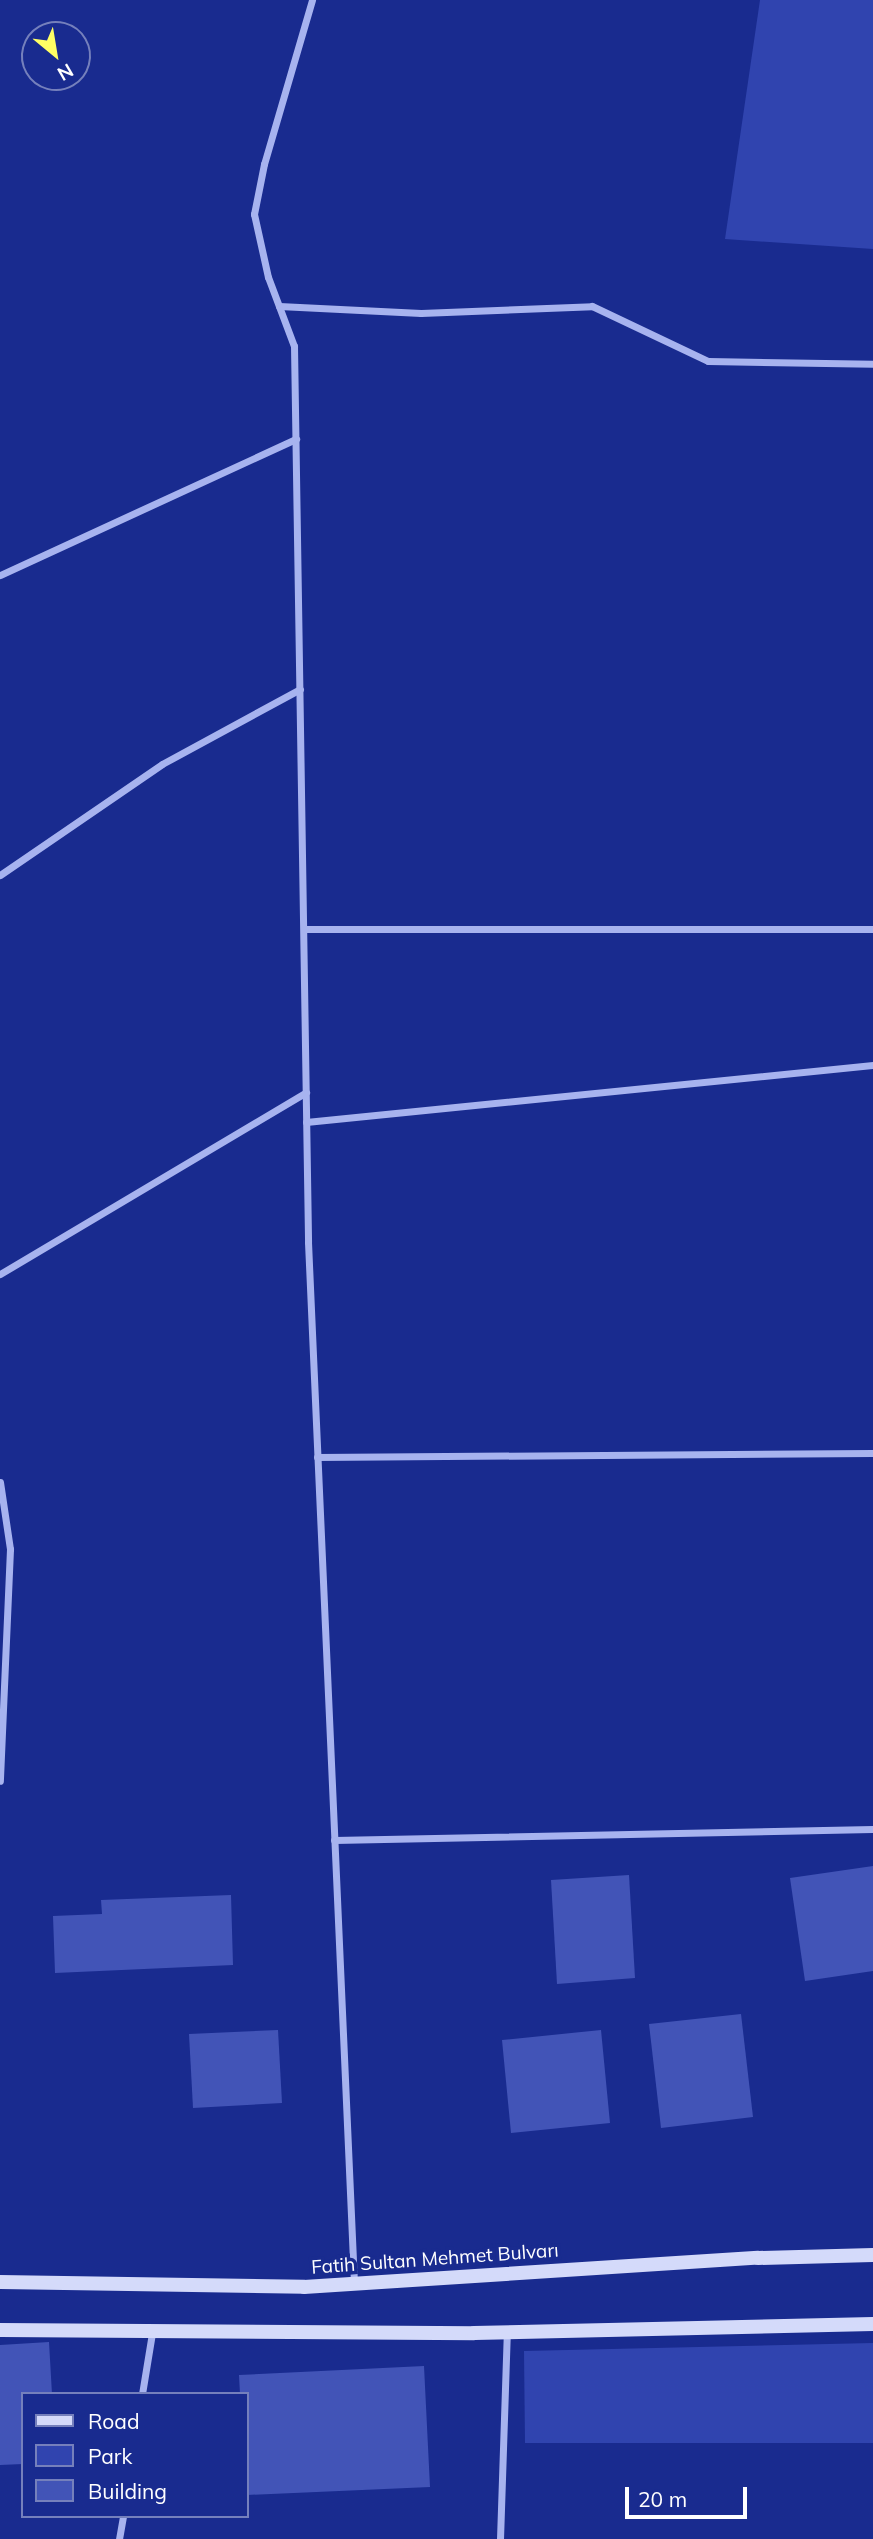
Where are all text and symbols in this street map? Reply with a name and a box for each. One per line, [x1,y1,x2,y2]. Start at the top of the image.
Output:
north arrow [21,21,91,91]
text: N [53,58,78,86]
street label: Fatih Sultan Mehmet Bulvarı [311,2239,559,2279]
legend [21,2392,248,2518]
text: Road [88,2408,139,2434]
text: Park [88,2443,132,2469]
scale bar [628,2472,750,2516]
text: Building [88,2478,167,2504]
text: 20 m [638,2486,687,2512]

